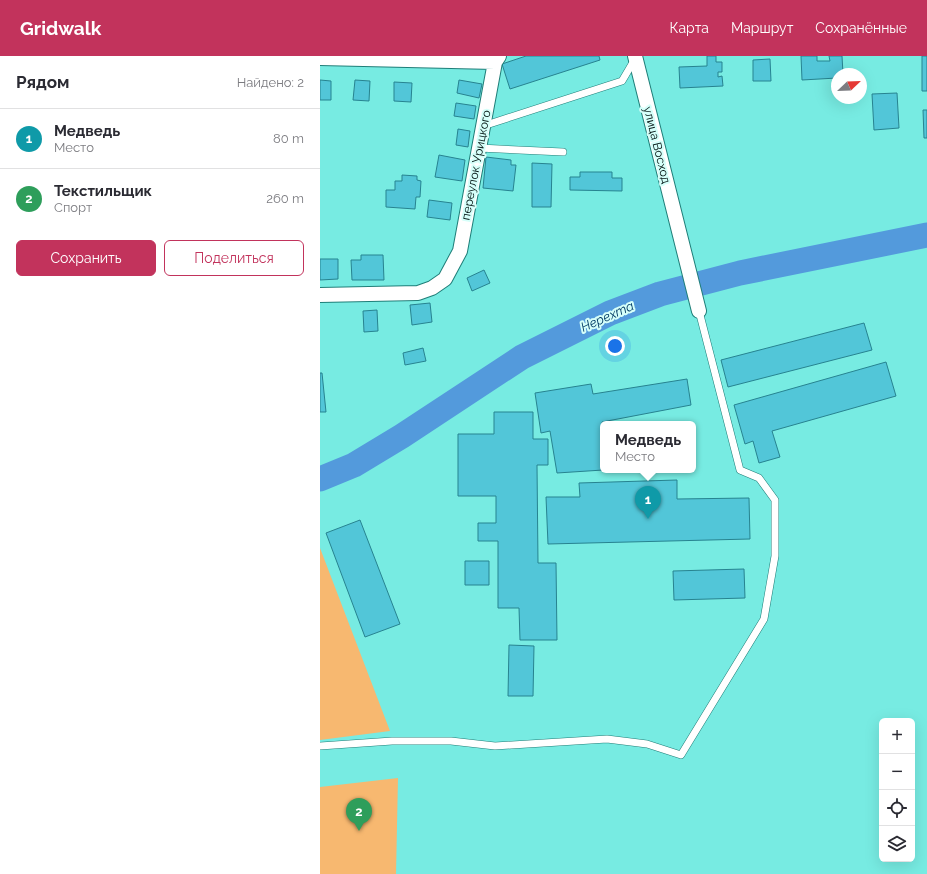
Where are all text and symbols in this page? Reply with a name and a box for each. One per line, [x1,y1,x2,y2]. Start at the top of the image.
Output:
text: Gridwalk [20,17,101,39]
text: Карта [670,20,709,36]
text: Маршрут [731,20,793,36]
text: Сохранённые [815,20,907,36]
north arrow [831,68,867,104]
text: Рядом [16,72,69,92]
text: Найдено: 2 [237,75,304,90]
street label: улица Восход [641,105,673,185]
street label: переулок Урицкого [458,109,494,221]
text: Медведь [54,122,120,140]
text: 1 [26,131,32,146]
text: 80 m [273,131,304,146]
text: Место [54,140,94,155]
text: Текстильщик [54,182,152,200]
text: 2 [25,191,33,206]
text: 260 m [266,191,304,206]
text: Спорт [54,200,92,215]
button: Сохранить [16,240,156,276]
button: Поделиться [164,240,304,276]
water label: Нерехта [578,298,636,335]
your location [605,336,625,356]
popup [600,421,696,473]
text: Медведь [615,431,681,449]
text: Место [615,449,655,464]
pin: 1 [635,486,661,519]
map controls [879,718,915,862]
button: + [879,718,915,754]
button: − [879,754,915,790]
button: locate [879,790,915,826]
pin: 2 [346,798,372,831]
button: layers [879,826,915,862]

